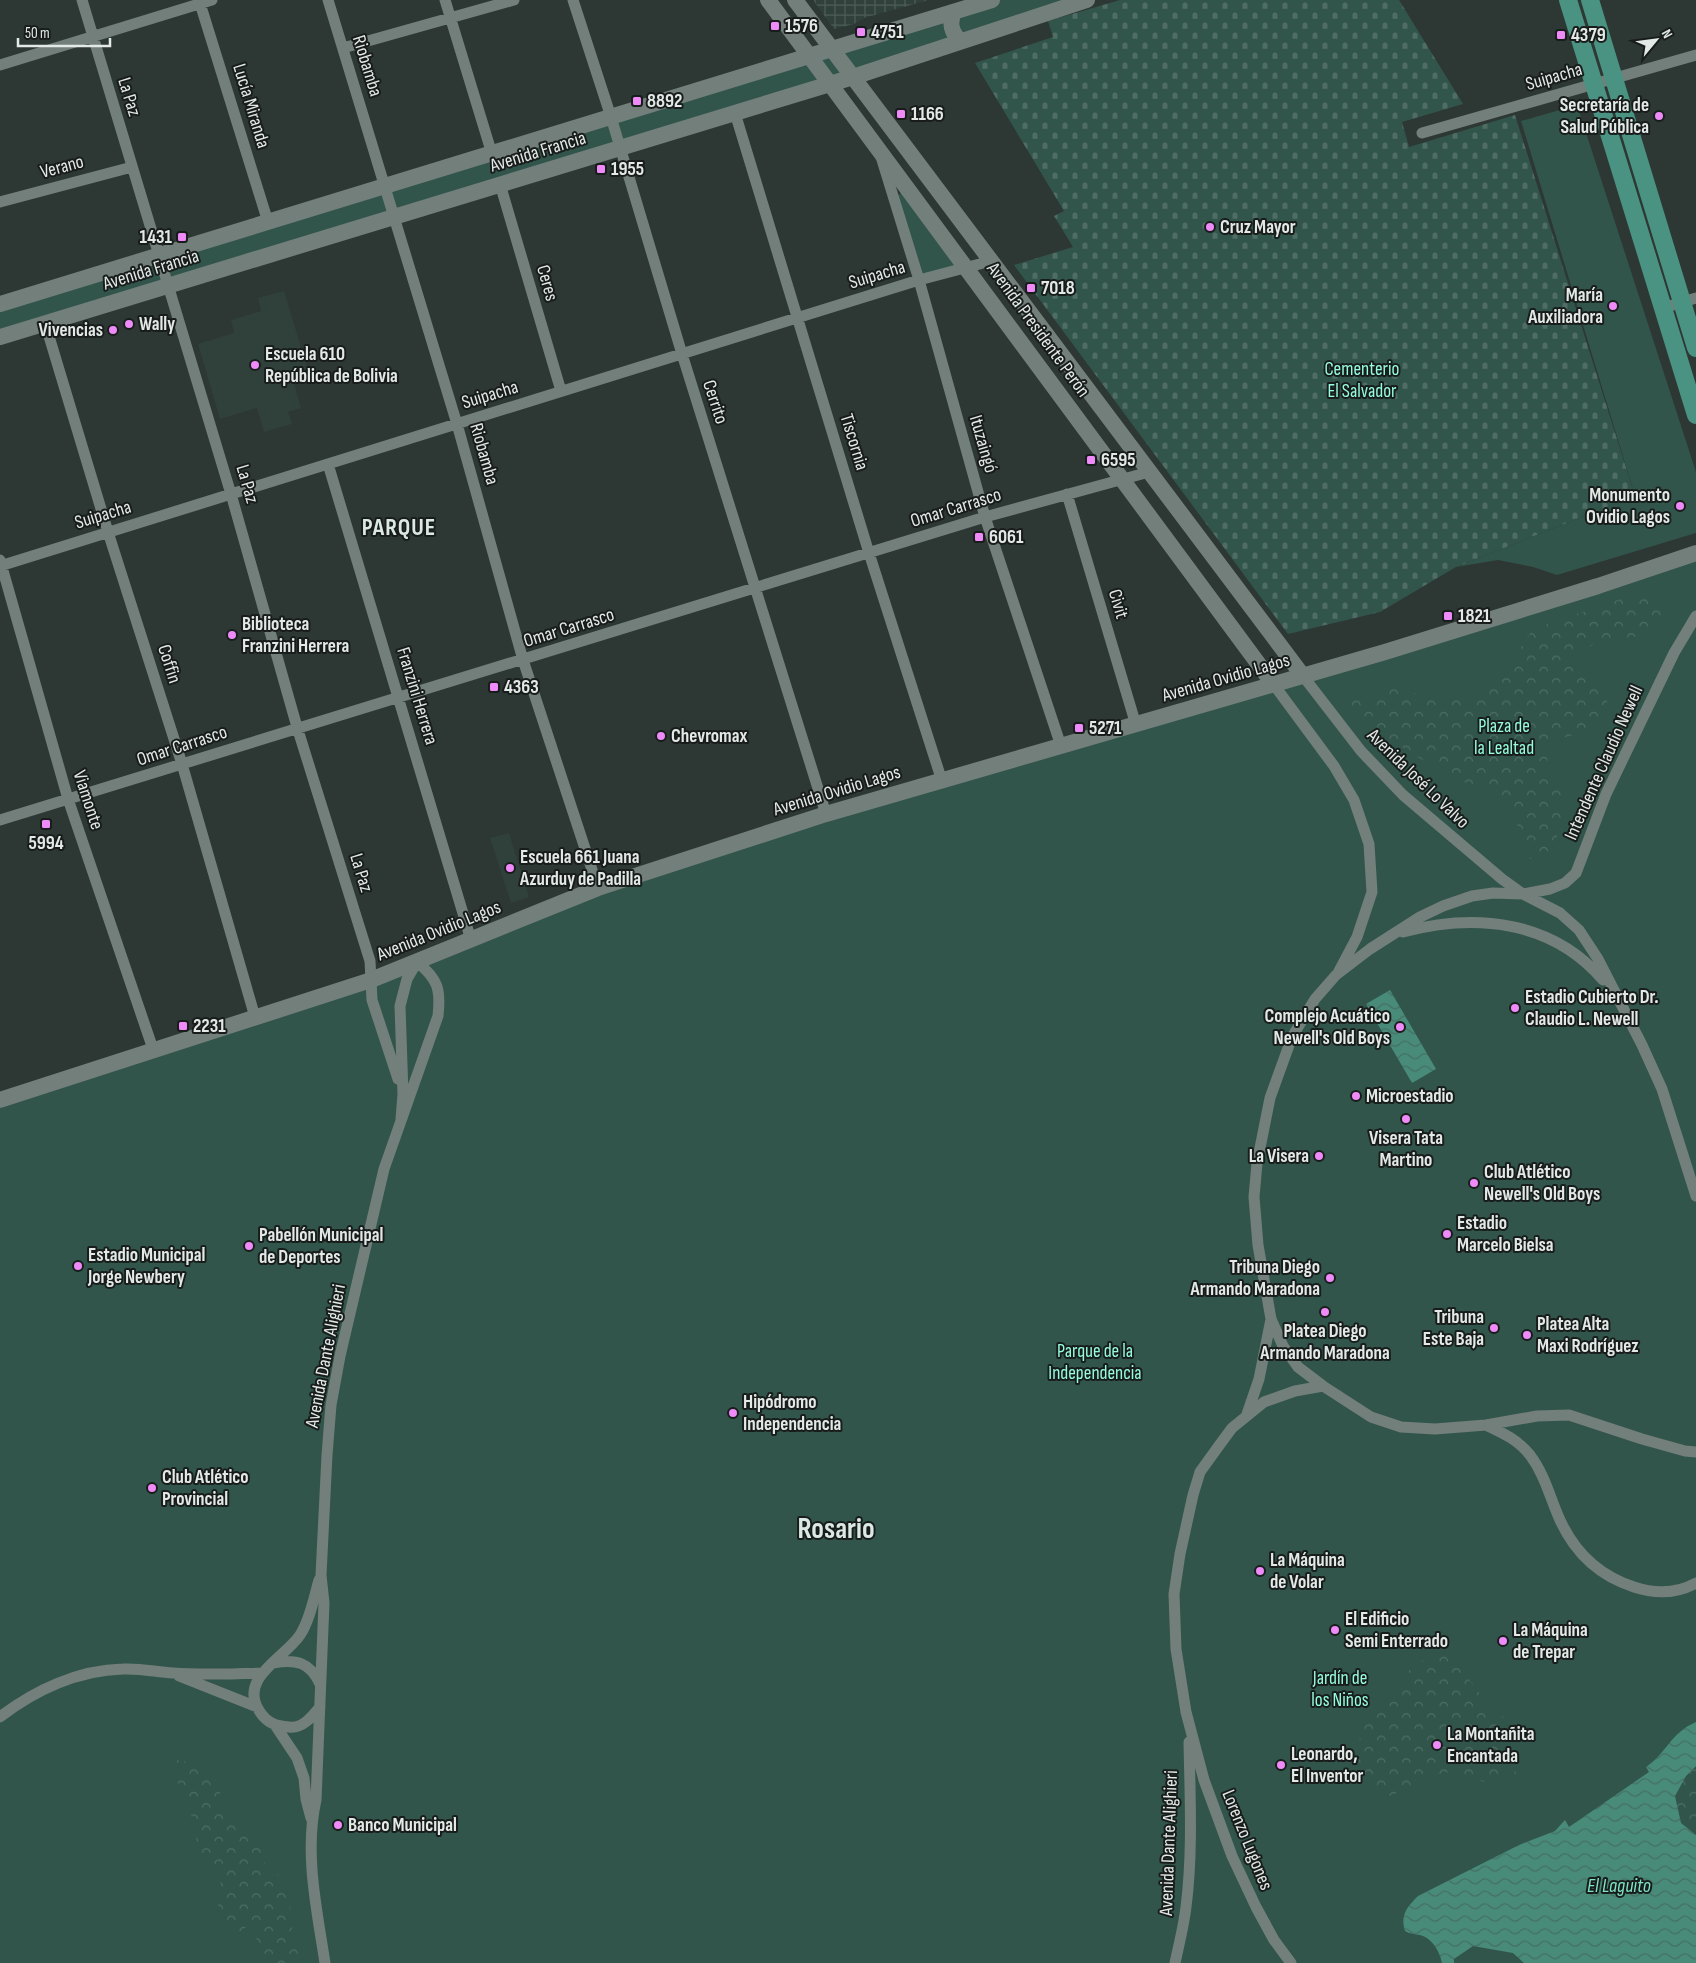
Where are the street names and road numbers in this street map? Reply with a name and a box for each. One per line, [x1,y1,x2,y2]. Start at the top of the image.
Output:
street label: Riobamba [347,33,387,99]
street label: Suipacha [1523,58,1585,96]
street label: Lucía Miranda [227,61,275,151]
street label: La Paz [112,75,146,119]
street label: Avenida Francia [486,127,589,178]
street label: Verano [38,150,86,184]
street label: Avenida Francia [99,245,202,296]
street label: Suipacha [846,256,908,294]
street label: Avenida Presidente Perón [981,257,1095,402]
street label: Ceres [531,262,563,304]
street label: Suipacha [459,376,521,414]
street label: Cerrito [697,377,733,427]
street label: Tiscornia [835,411,873,473]
street label: Ituzaingó [964,413,1002,475]
street label: Riobamba [464,421,504,487]
street label: La Paz [231,462,264,506]
street label: Omar Carrasco [908,483,1004,533]
street label: Suipacha [72,496,134,534]
street label: Civit [1103,587,1133,622]
street label: Omar Carrasco [521,603,617,653]
street label: Coffin [152,642,186,686]
street label: Franzini Herrera [391,644,443,748]
street label: Avenida Ovidio Lagos [1159,649,1293,708]
street label: Intendente Claudio Newell [1560,682,1648,844]
street label: Omar Carrasco [134,721,230,771]
street label: Avenida José Lo Valvo [1361,724,1474,834]
street label: Avenida Ovidio Lagos [770,761,904,822]
street label: Viamonte [68,767,108,833]
street label: La Paz [344,851,378,895]
street label: Avenida Ovidio Lagos [373,896,505,967]
street label: Avenida Dante Alighieri [301,1282,351,1431]
street label: Avenida Dante Alighieri [1155,1770,1183,1917]
street label: Lorenzo Lugones [1216,1787,1278,1894]

